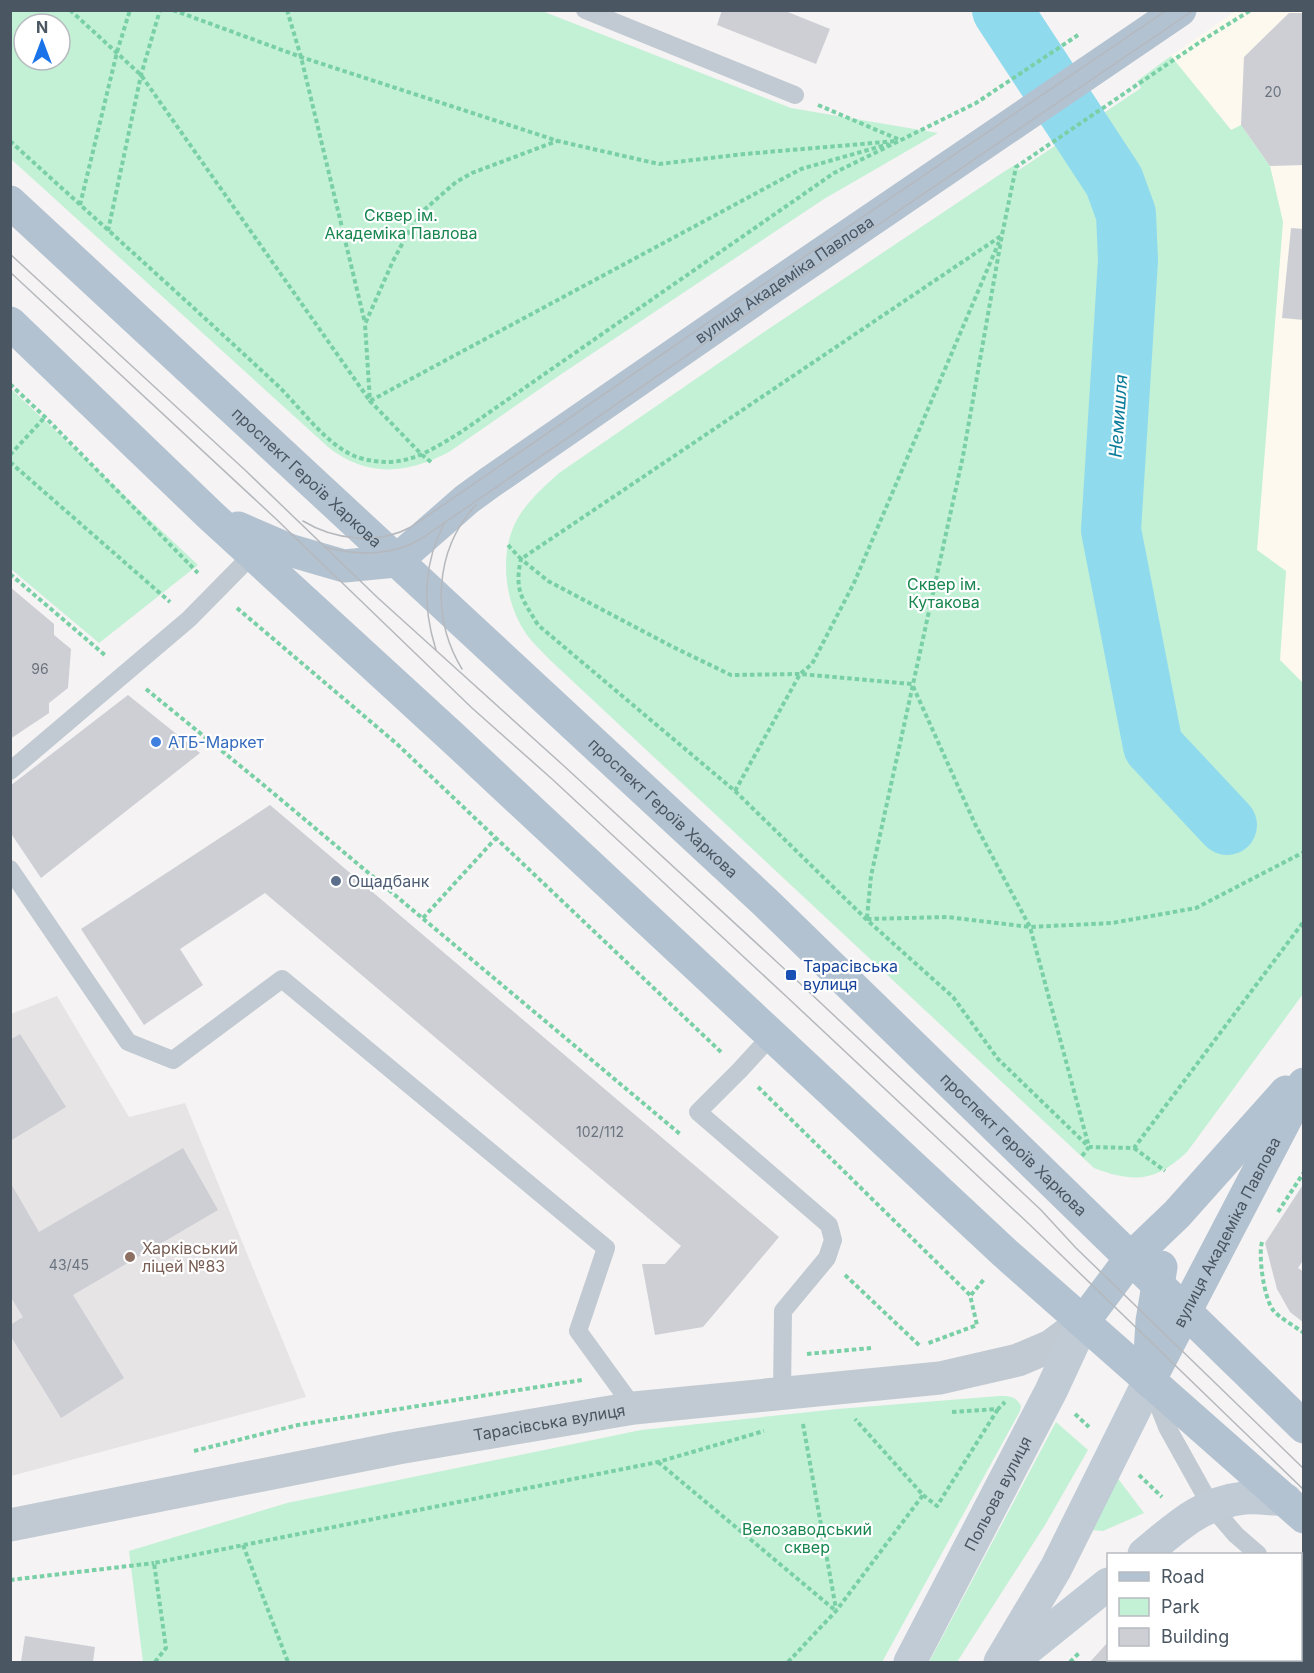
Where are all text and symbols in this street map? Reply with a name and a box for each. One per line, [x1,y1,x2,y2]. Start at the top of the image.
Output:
north arrow [12,12,72,72]
text: N [36,17,48,37]
house number: 20 [1264,83,1282,100]
park label: Сквер ім. Академіка Павлова [324,205,478,243]
street label: вулиця Академіка Павлова [691,211,877,348]
water label: Немишля [1105,374,1131,458]
street label: проспект Героїв Харкова [228,403,386,552]
park label: Сквер ім. Кутакова [907,574,981,612]
house number: 96 [31,660,49,677]
place label: АТБ-Маркет [168,732,265,752]
street label: проспект Героїв Харкова [584,734,742,882]
marker: АТБ-Маркет [149,735,163,749]
place label: Ощадбанк [348,871,430,891]
marker: Ощадбанк [329,874,343,888]
place label: Тарасівська вулиця [803,956,898,994]
marker: Тарасівська вулиця [784,968,798,982]
street label: проспект Героїв Харкова [936,1069,1091,1220]
house number: 102/112 [576,1123,624,1140]
street label: вулиця Академіка Павлова [1169,1133,1285,1331]
place label: Харківський ліцей №83 [142,1238,238,1276]
marker: Харківський ліцей №83 [123,1250,137,1264]
house number: 43/45 [49,1256,89,1273]
street label: Тарасівська вулиця [472,1400,627,1445]
street label: Польова вулиця [960,1433,1036,1554]
park label: Велозаводський сквер [742,1519,872,1557]
legend [1107,1553,1302,1661]
text: Road [1161,1566,1204,1587]
text: Park [1161,1596,1200,1617]
text: Building [1161,1626,1229,1647]

